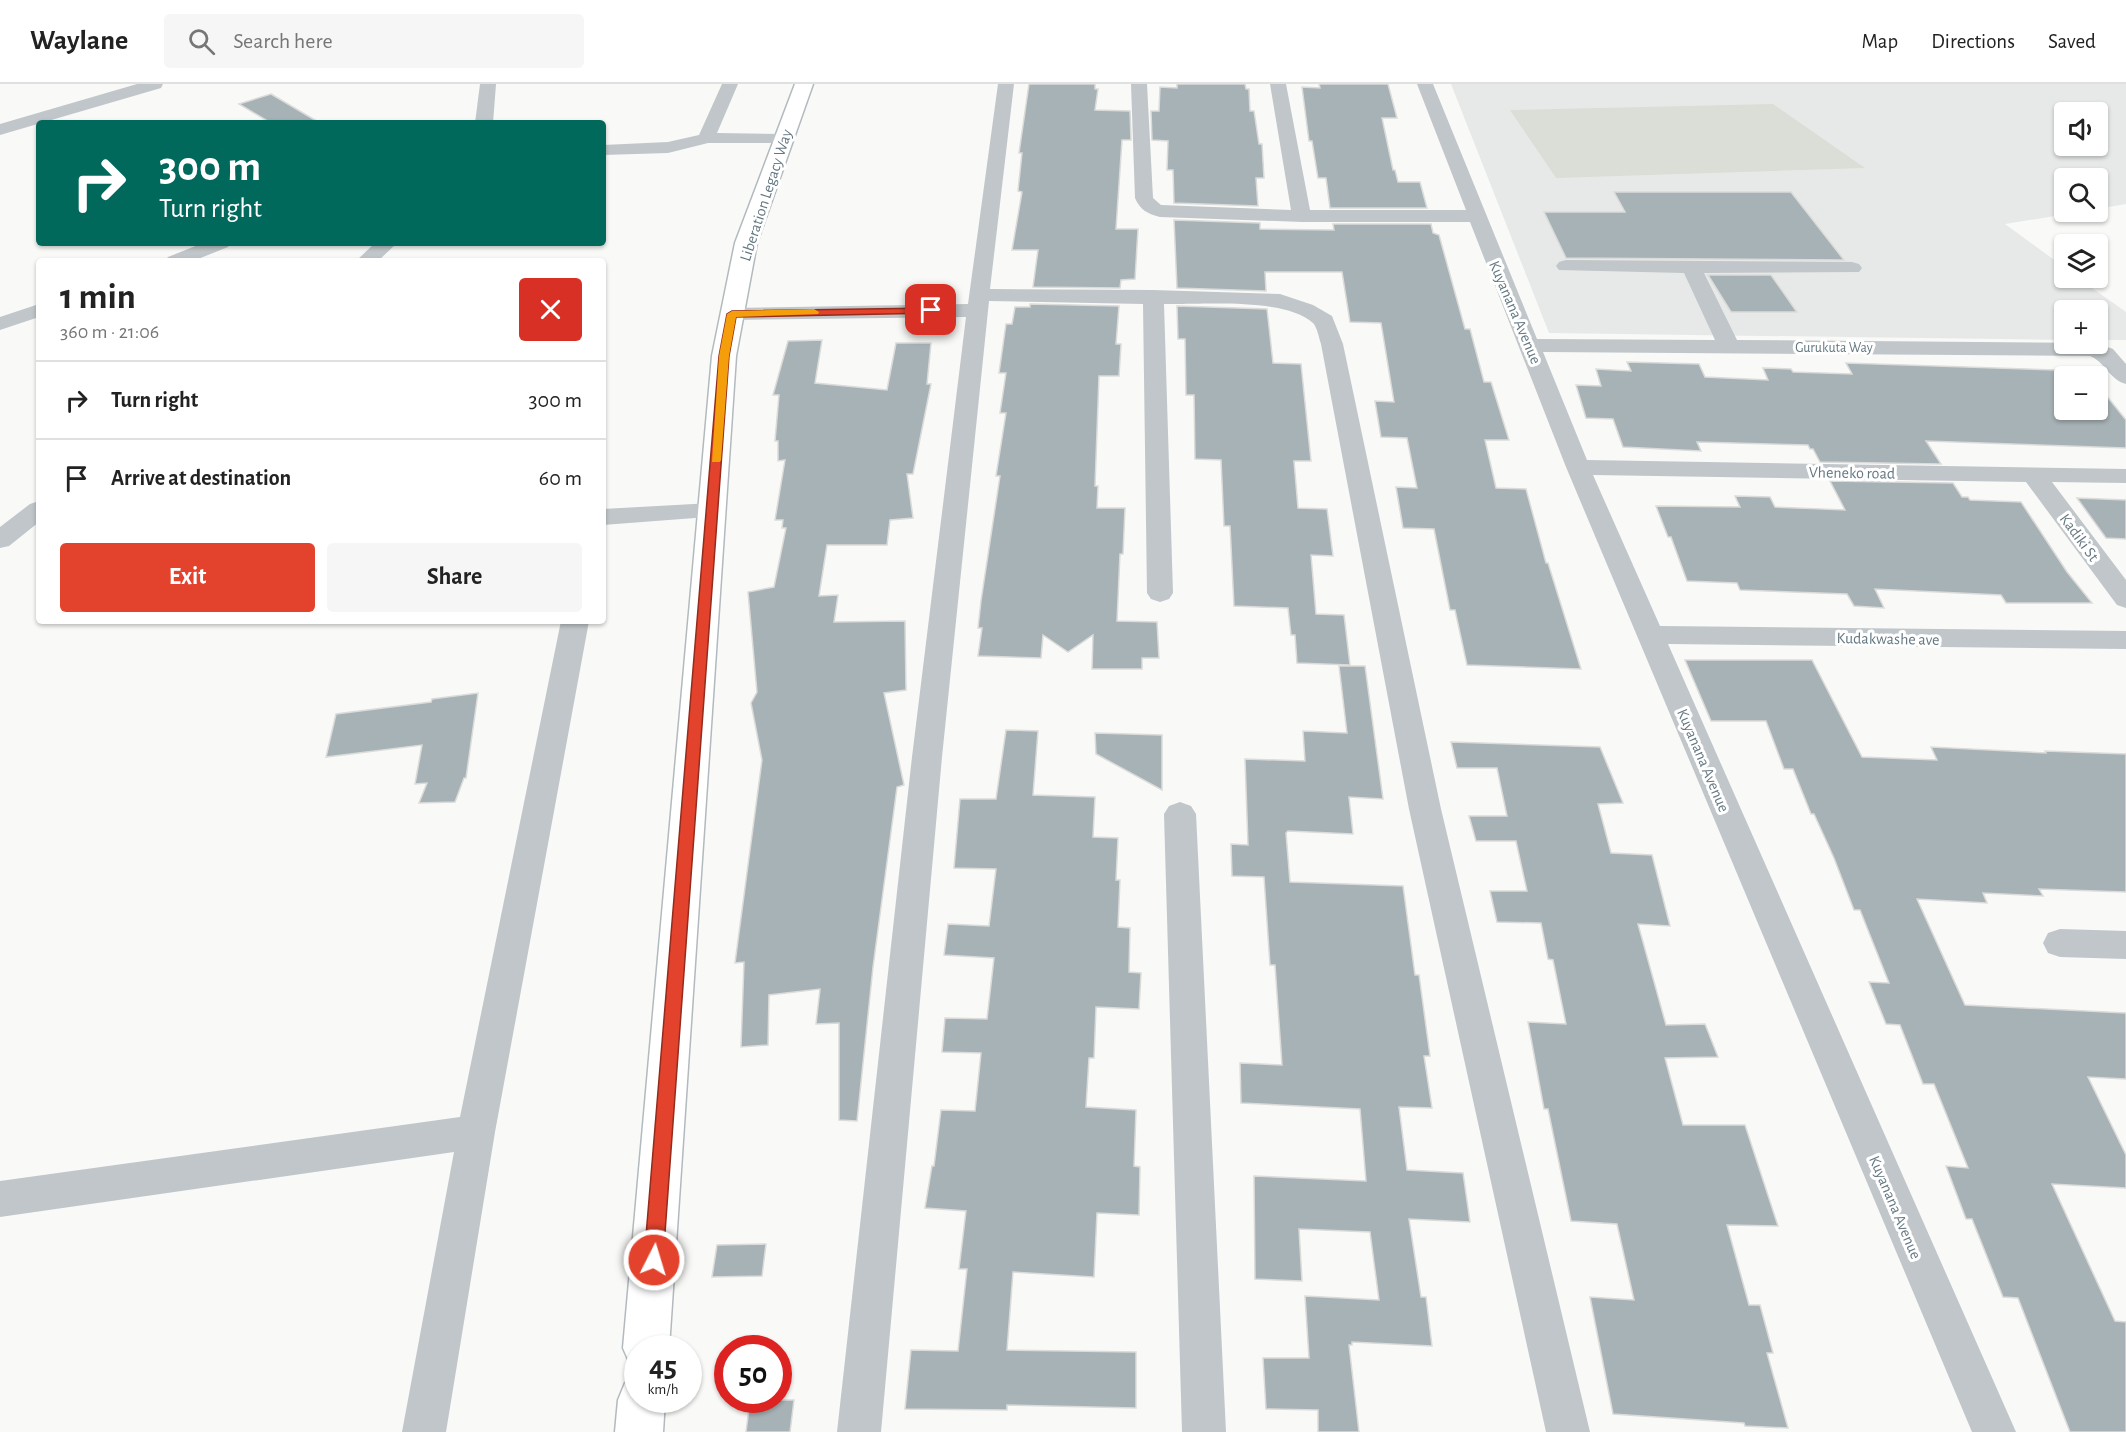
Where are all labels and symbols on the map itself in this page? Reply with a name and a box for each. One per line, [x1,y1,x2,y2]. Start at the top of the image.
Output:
street label: Liberation Legacy Way [737,127,796,264]
street label: Kuyanana Avenue [1485,258,1544,367]
pin [905,284,956,335]
street label: Gurukuta Way [1795,341,1873,355]
street label: Vheneko road [1809,464,1895,482]
street label: Kadiki St [2057,511,2102,564]
street label: Kudakwashe ave [1836,630,1940,648]
street label: Kuyanana Avenue [1673,706,1732,815]
street label: Kuyanana Avenue [1865,1153,1924,1262]
position arrow [622,1228,686,1292]
speed limit sign: 50 [714,1335,792,1413]

